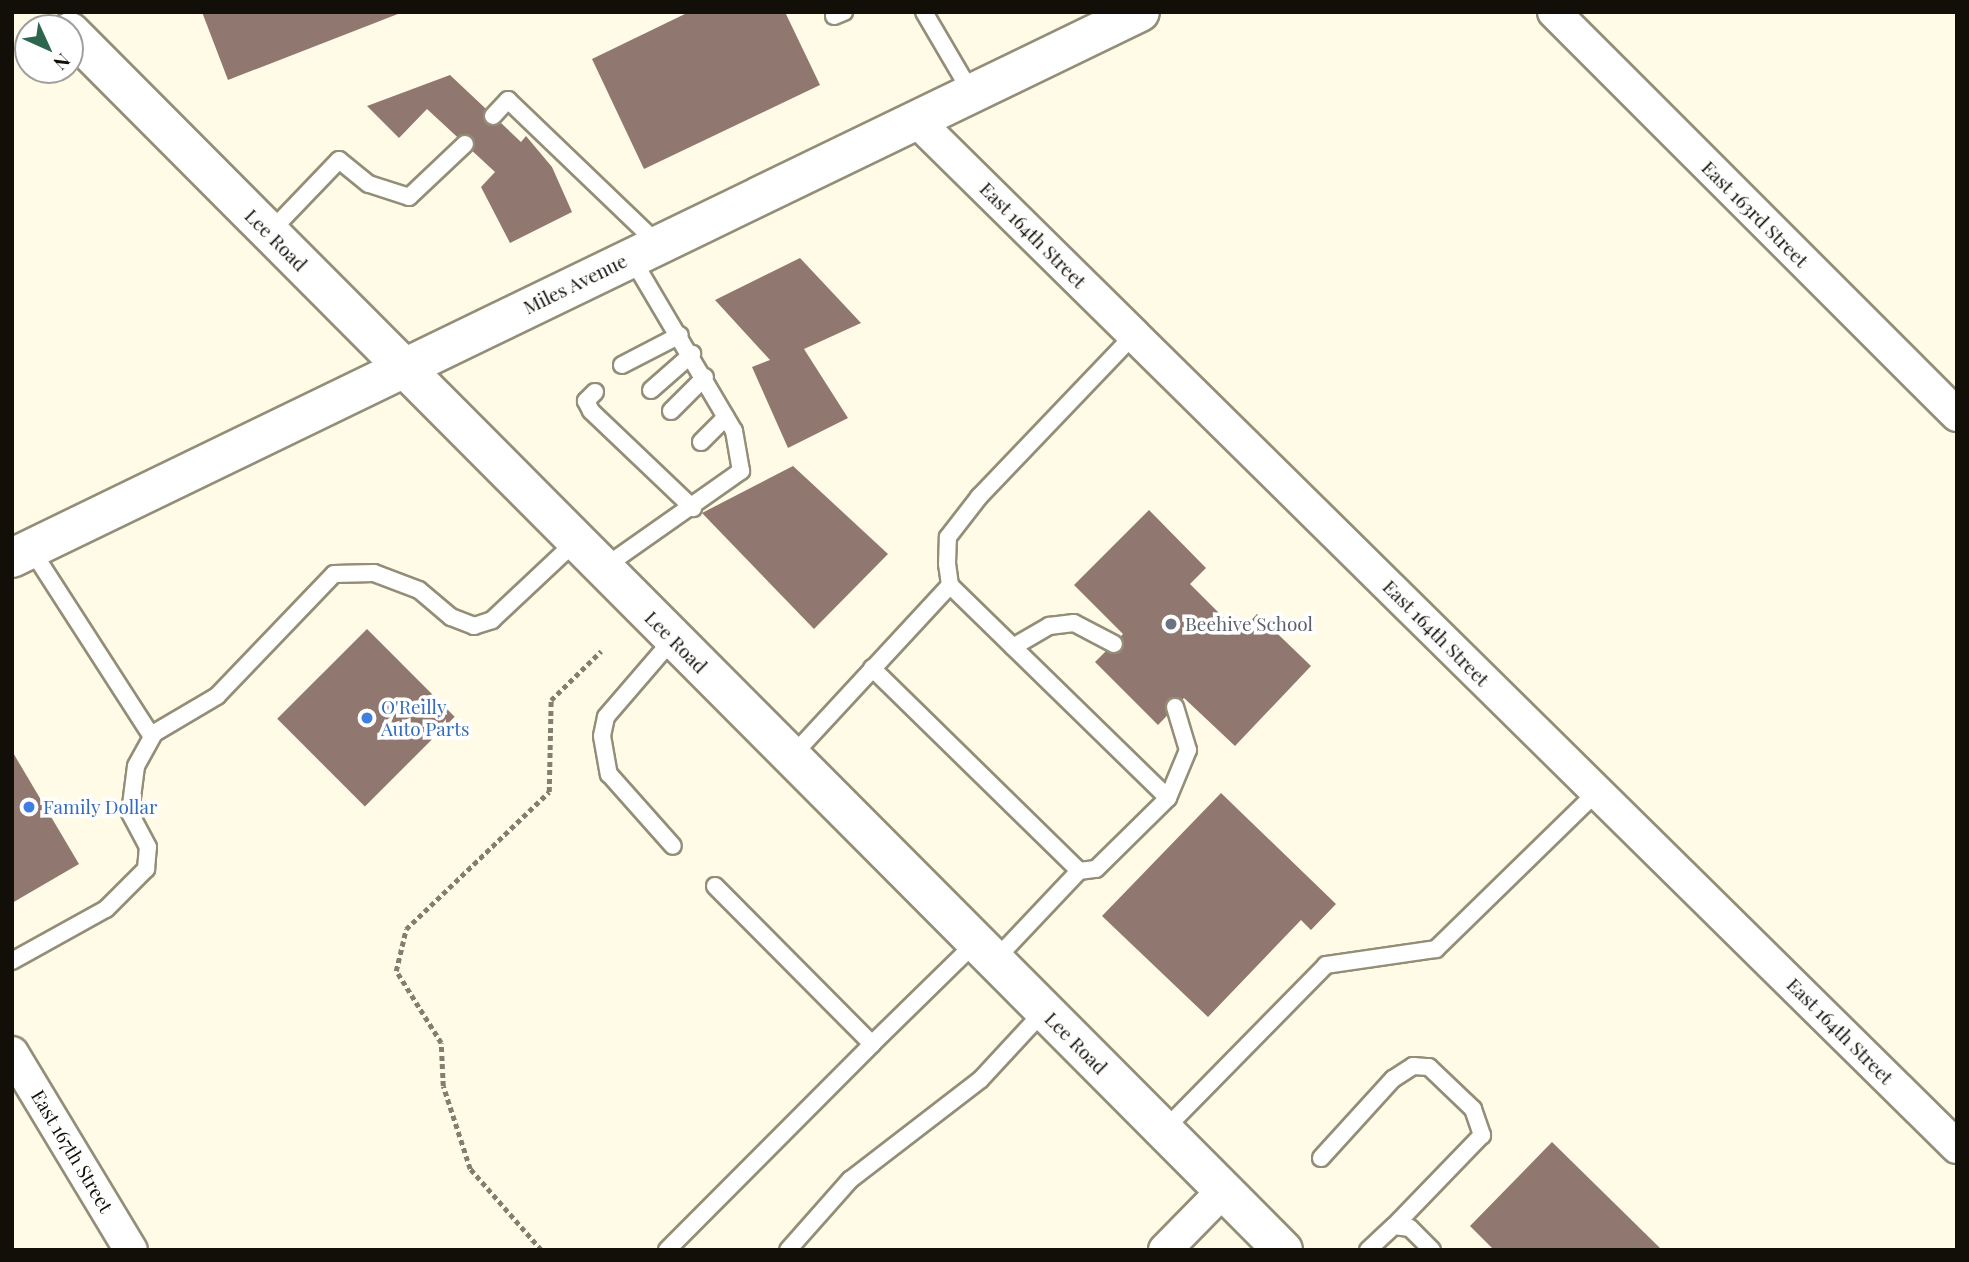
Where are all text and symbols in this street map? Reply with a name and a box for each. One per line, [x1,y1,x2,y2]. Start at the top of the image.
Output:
north arrow [14,14,84,84]
text: N [48,48,76,76]
street label: East 163rd Street [1697,156,1813,272]
street label: East 164th Street [975,177,1091,293]
street label: Lee Road [240,204,312,276]
street label: Miles Avenue [519,249,631,319]
street label: East 164th Street [1378,575,1494,691]
street label: Lee Road [640,606,712,678]
place label: Beehive School [1185,613,1313,635]
marker: Beehive School [1163,616,1179,632]
place label: O'Reilly Auto Parts [381,696,469,740]
marker: O'Reilly Auto Parts [359,710,375,726]
place label: Family Dollar [43,796,158,818]
marker: Family Dollar [21,799,37,815]
street label: East 164th Street [1782,973,1898,1089]
street label: Lee Road [1040,1007,1112,1079]
street label: East 167th Street [26,1085,118,1217]

